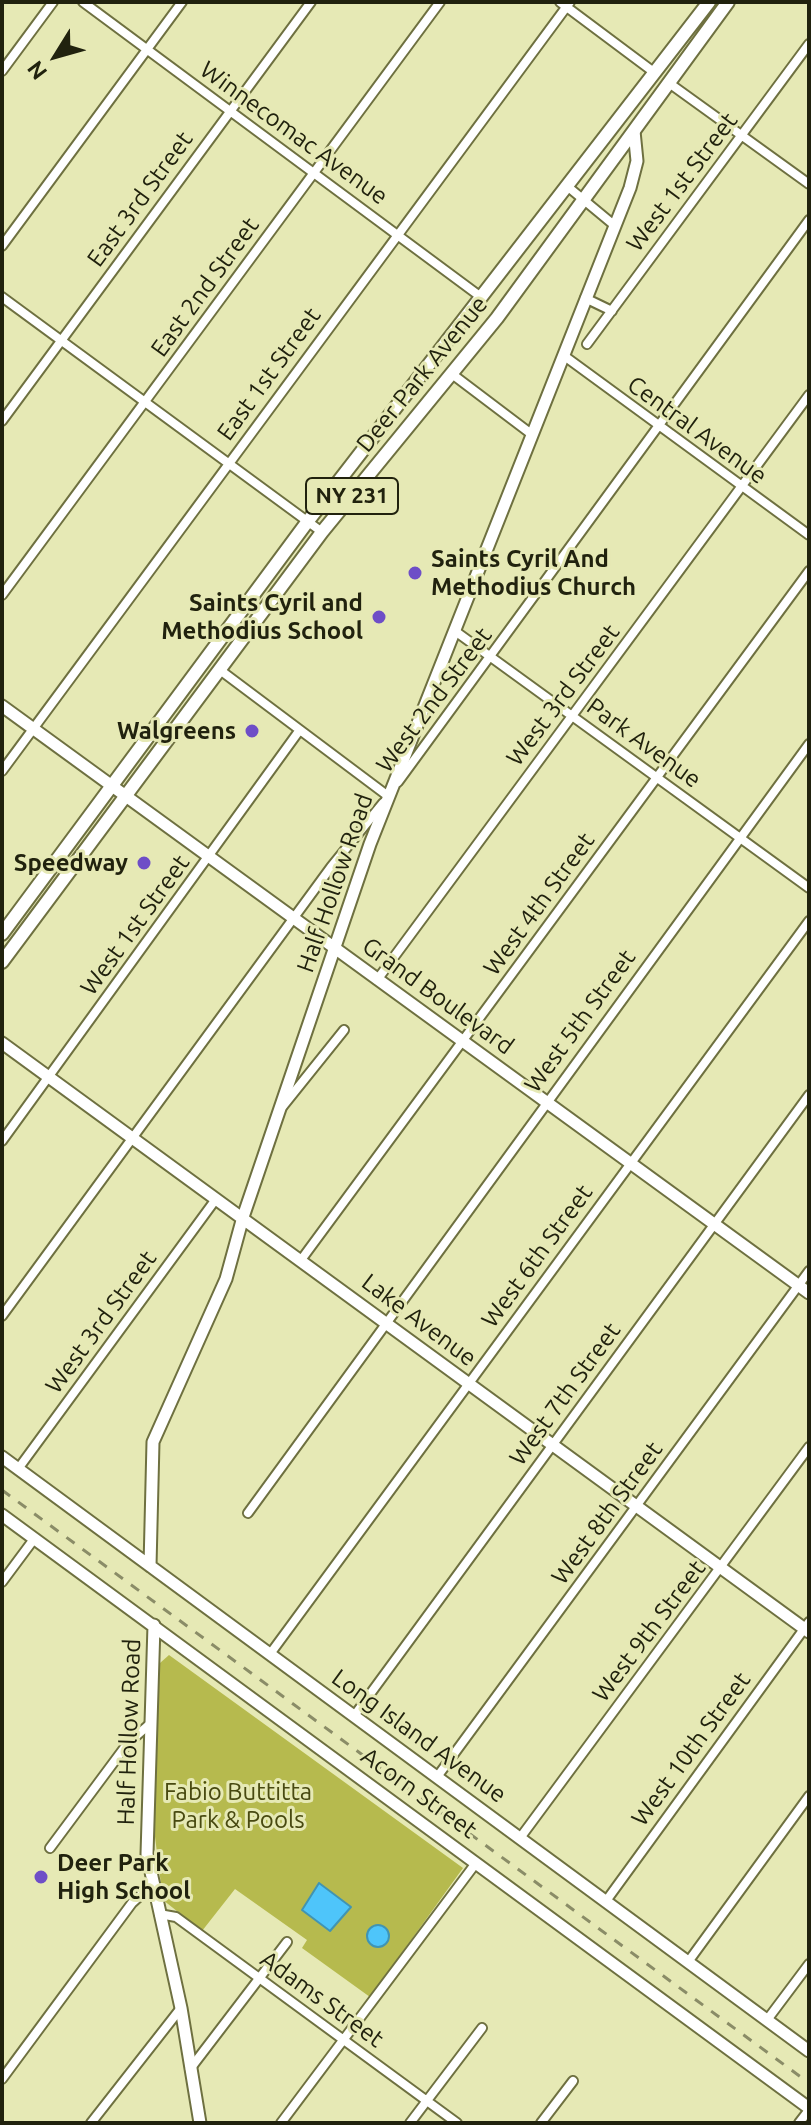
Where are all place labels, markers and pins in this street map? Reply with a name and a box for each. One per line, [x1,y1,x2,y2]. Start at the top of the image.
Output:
place label: Saints Cyril And Methodius Church [431,545,636,601]
marker: Saints Cyril And Methodius Church [406,564,424,582]
place label: Saints Cyril and Methodius School [161,589,363,645]
marker: Saints Cyril and Methodius School [370,608,388,626]
place label: Walgreens [117,717,236,745]
marker: Walgreens [243,722,261,740]
place label: Speedway [14,849,128,877]
marker: Speedway [135,854,153,872]
place label: Deer Park High School [57,1849,191,1905]
marker: Deer Park High School [32,1868,50,1886]

